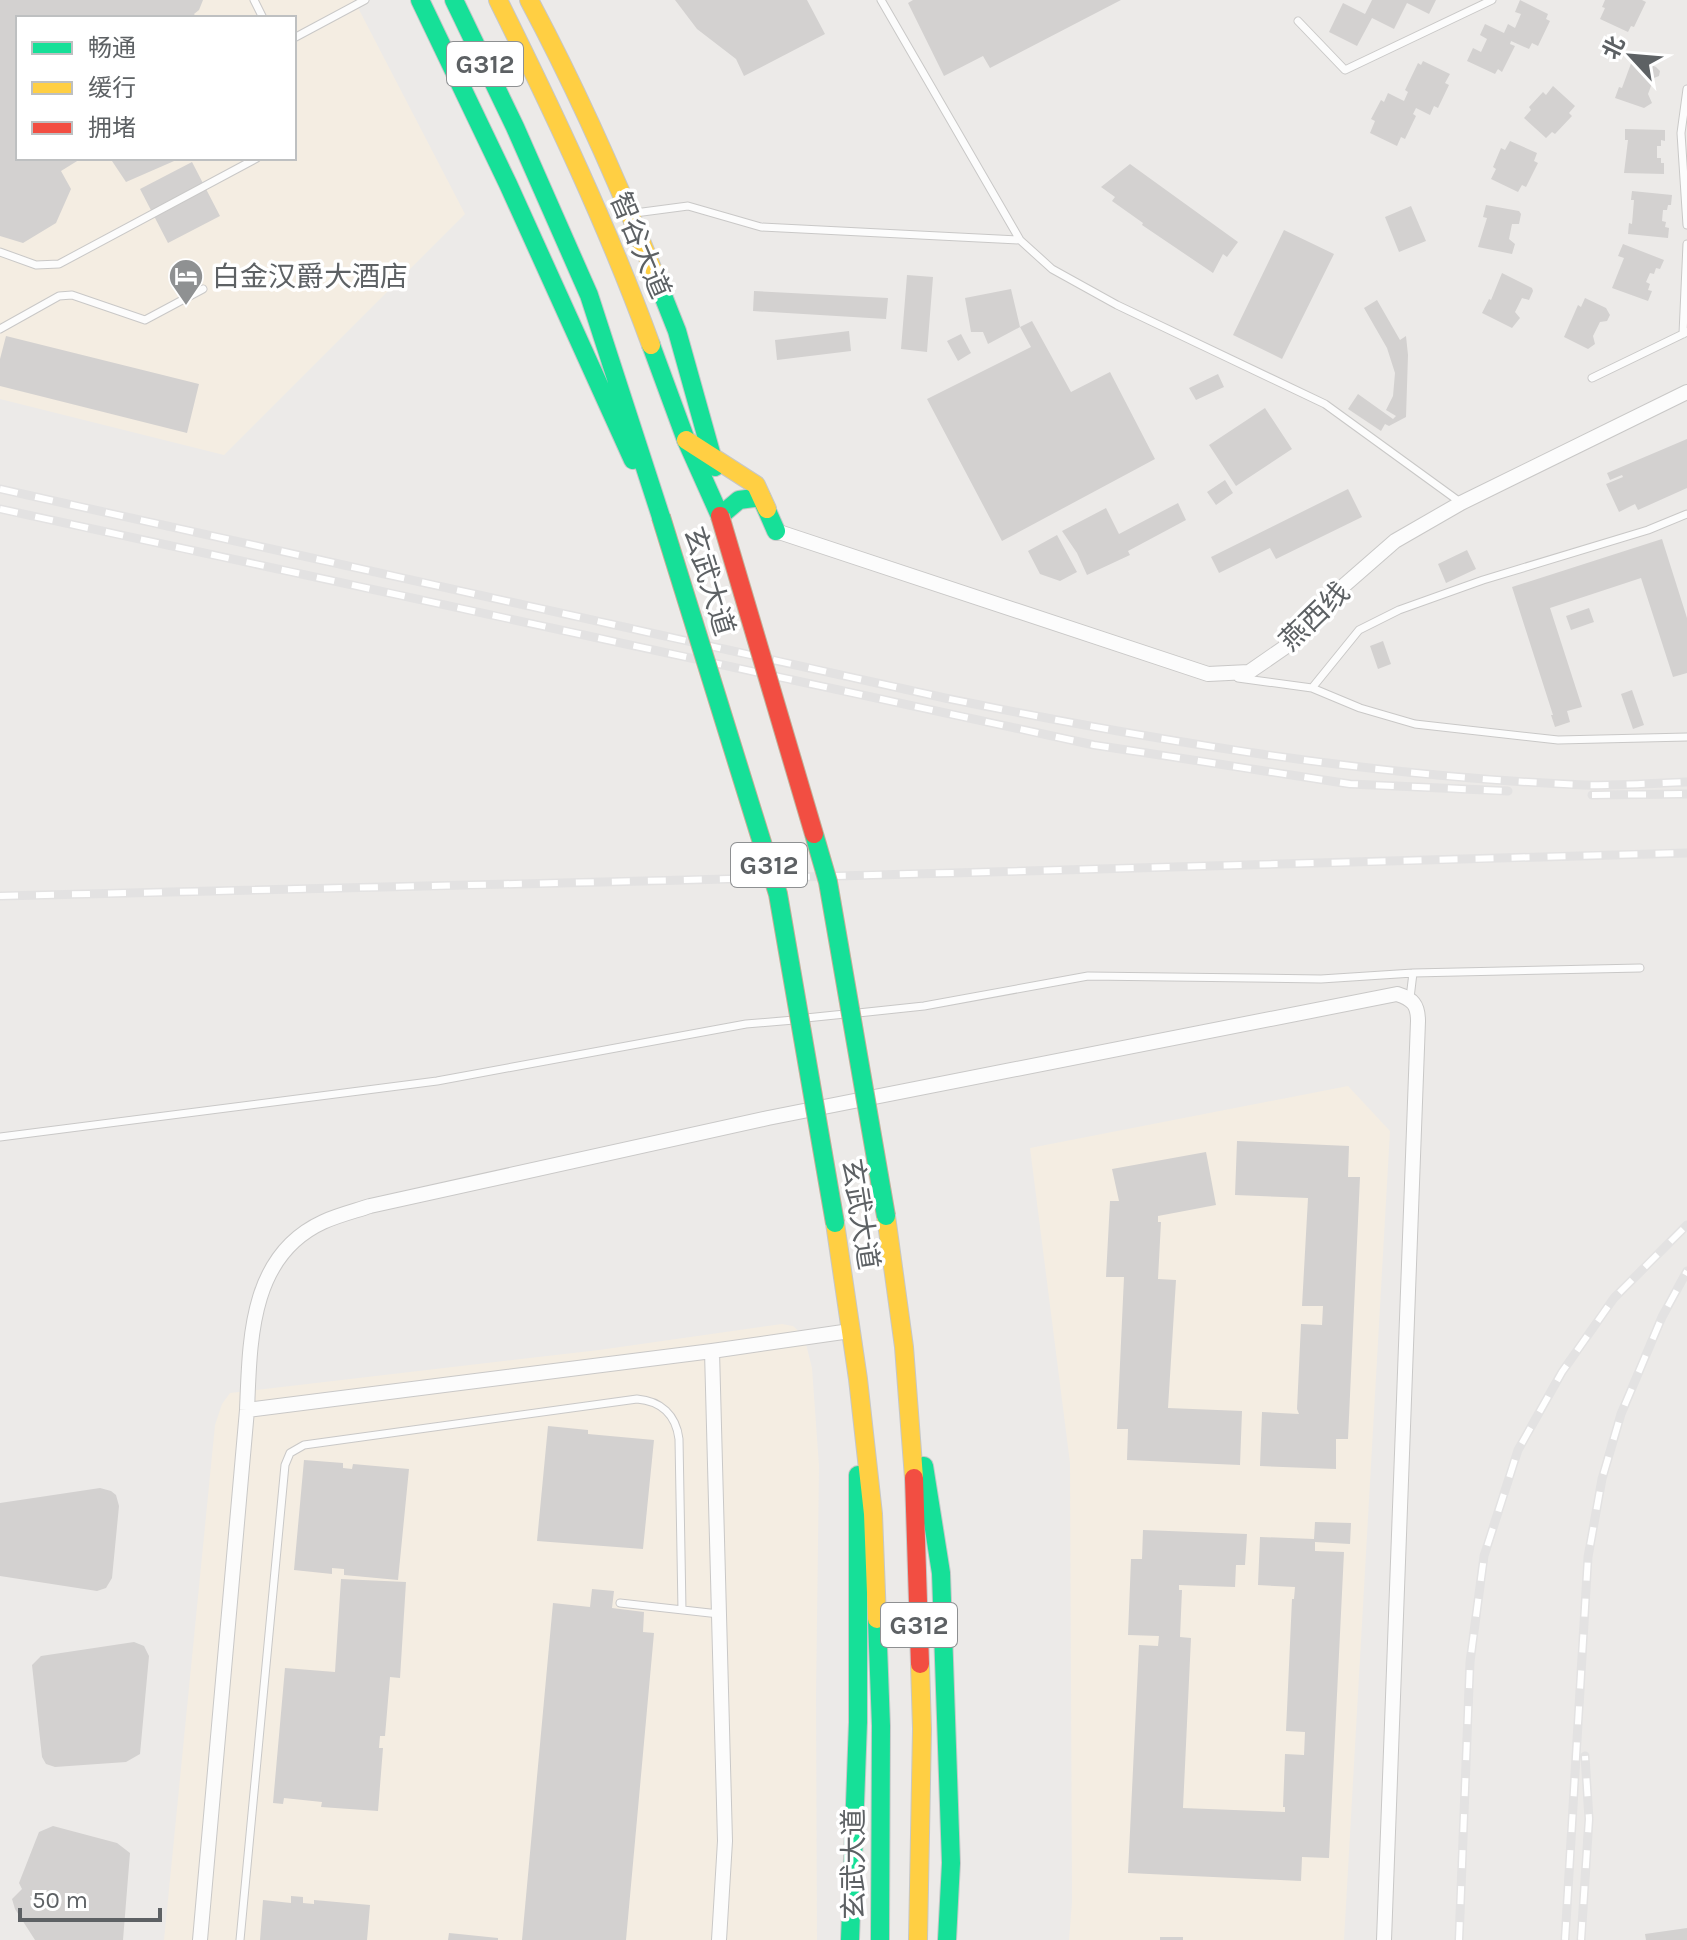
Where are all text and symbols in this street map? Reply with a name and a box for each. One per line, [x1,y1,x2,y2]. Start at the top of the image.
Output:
legend [16,16,296,160]
north arrow [1591,16,1671,96]
text: 北 [1597,32,1630,63]
text: 畅通 [88,34,136,62]
road number: G312 [447,42,523,86]
text: 缓行 [88,74,136,102]
text: 拥堵 [88,114,136,142]
street label: 智谷大道 [603,187,678,303]
hotel icon: 白金汉爵大酒店 [167,257,205,307]
place label: 白金汉爵大酒店 [212,260,408,293]
street label: 玄武大道 [677,523,742,640]
street label: 燕西线 [1273,575,1356,657]
road number: G312 [731,843,807,887]
street label: 玄武大道 [835,1156,886,1272]
road number: G312 [881,1603,957,1647]
street label: 玄武大道 [837,1808,870,1920]
scale bar [20,1872,160,1922]
text: 50 m [32,1886,88,1914]

